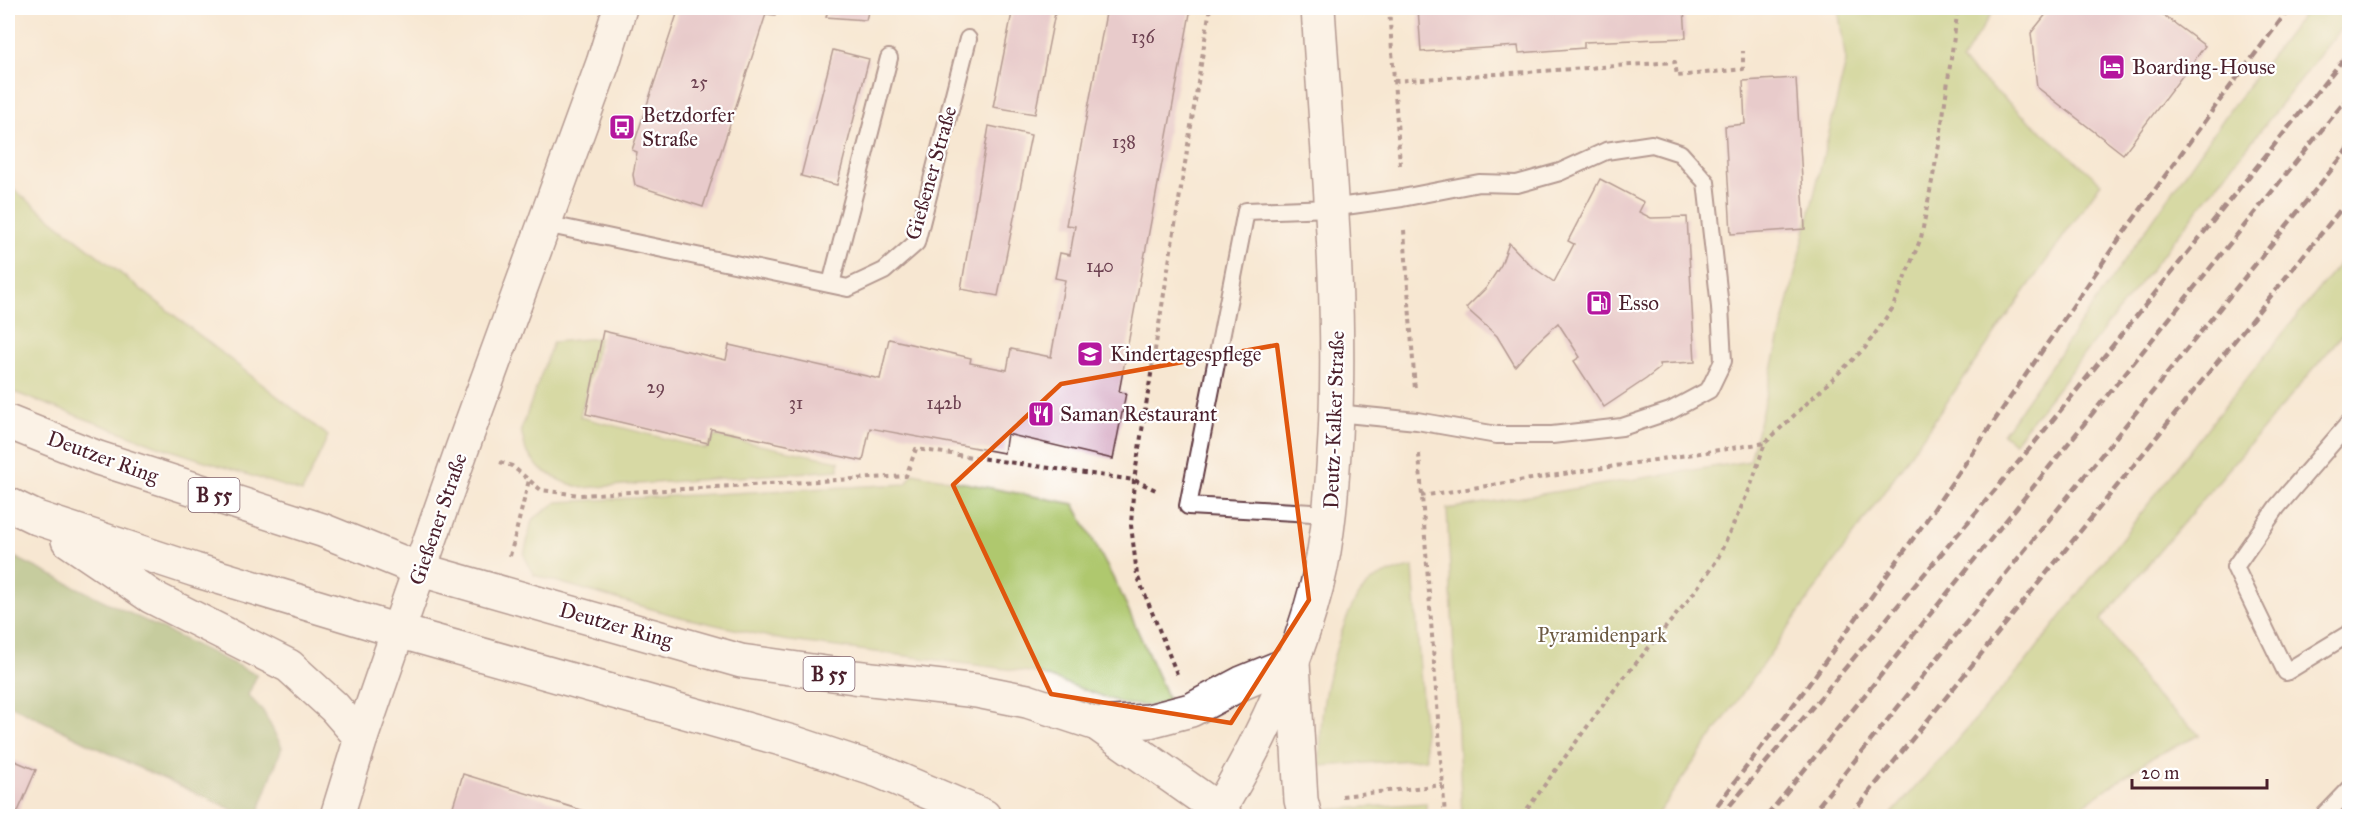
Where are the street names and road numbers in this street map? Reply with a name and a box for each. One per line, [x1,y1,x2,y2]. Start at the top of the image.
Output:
street label: Gießener Straße [900,103,963,243]
street label: Deutz-Kalker Straße [1318,330,1350,510]
street label: Deutzer Ring [44,425,162,489]
street label: Gießener Straße [403,449,473,588]
road number: B 55 [188,478,240,512]
street label: Deutzer Ring [556,596,676,654]
road number: B 55 [804,657,854,691]

